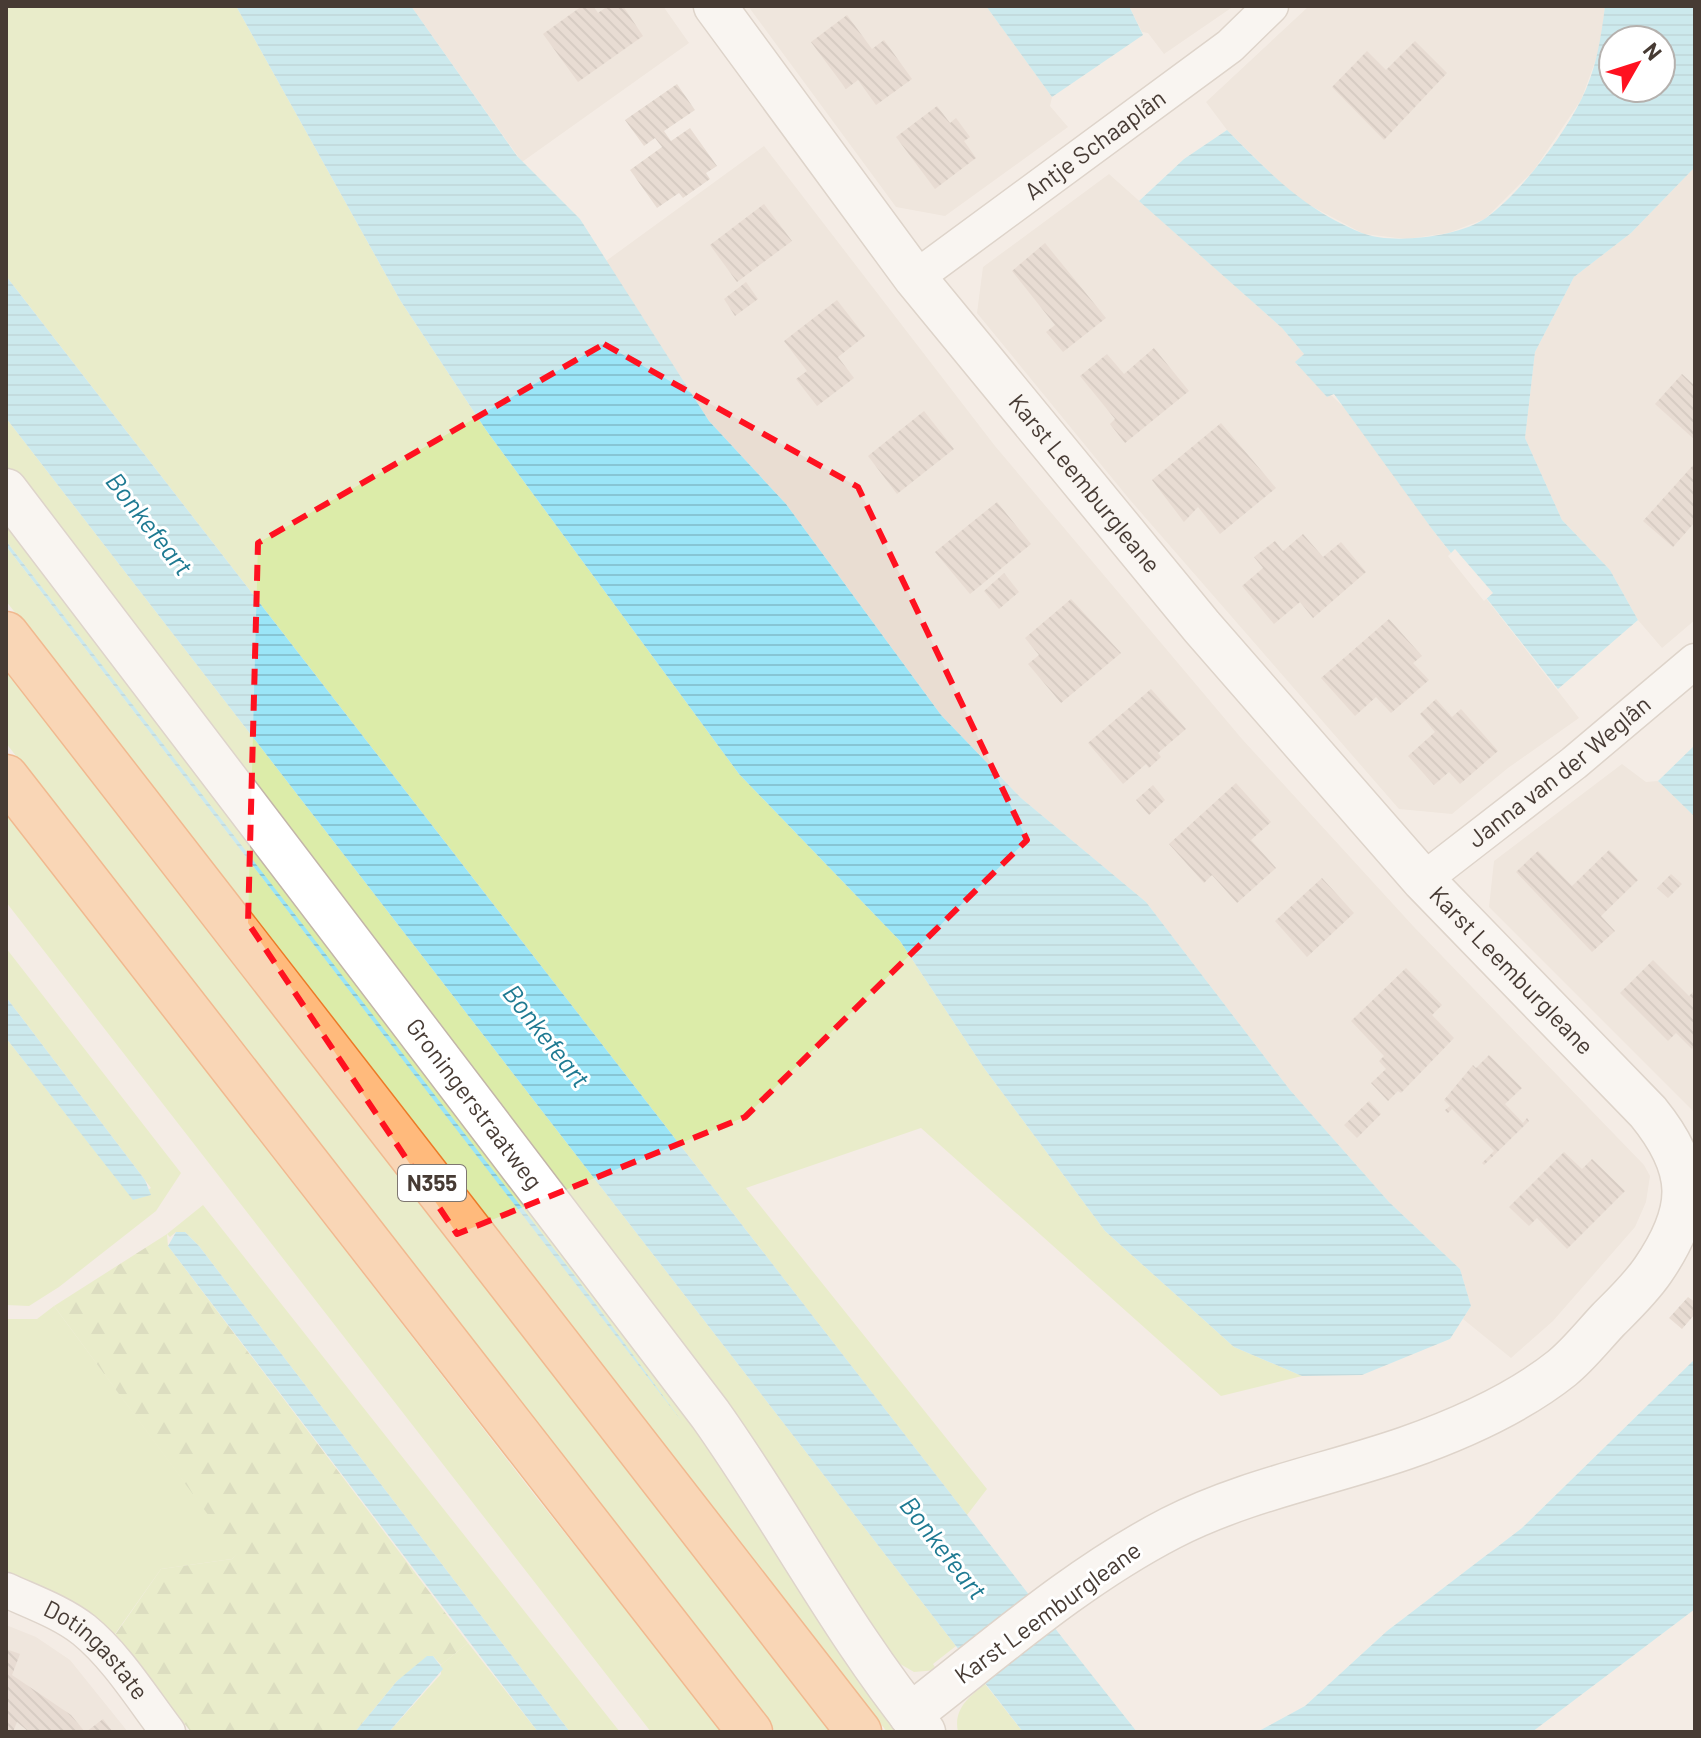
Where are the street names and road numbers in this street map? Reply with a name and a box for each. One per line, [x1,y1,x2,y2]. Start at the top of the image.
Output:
street label: Antje Schaaplân [1018,83,1171,205]
street label: Karst Leemburgleane [1003,387,1167,578]
street label: Janna van der Weglân [1461,689,1656,853]
street label: Karst Leemburgleane [1424,880,1600,1060]
street label: Groningerstraatweg [401,1012,549,1194]
road number: N355 [398,1165,466,1201]
street label: Karst Leemburgleane [948,1535,1146,1689]
street label: Dotingastate [40,1593,155,1705]

